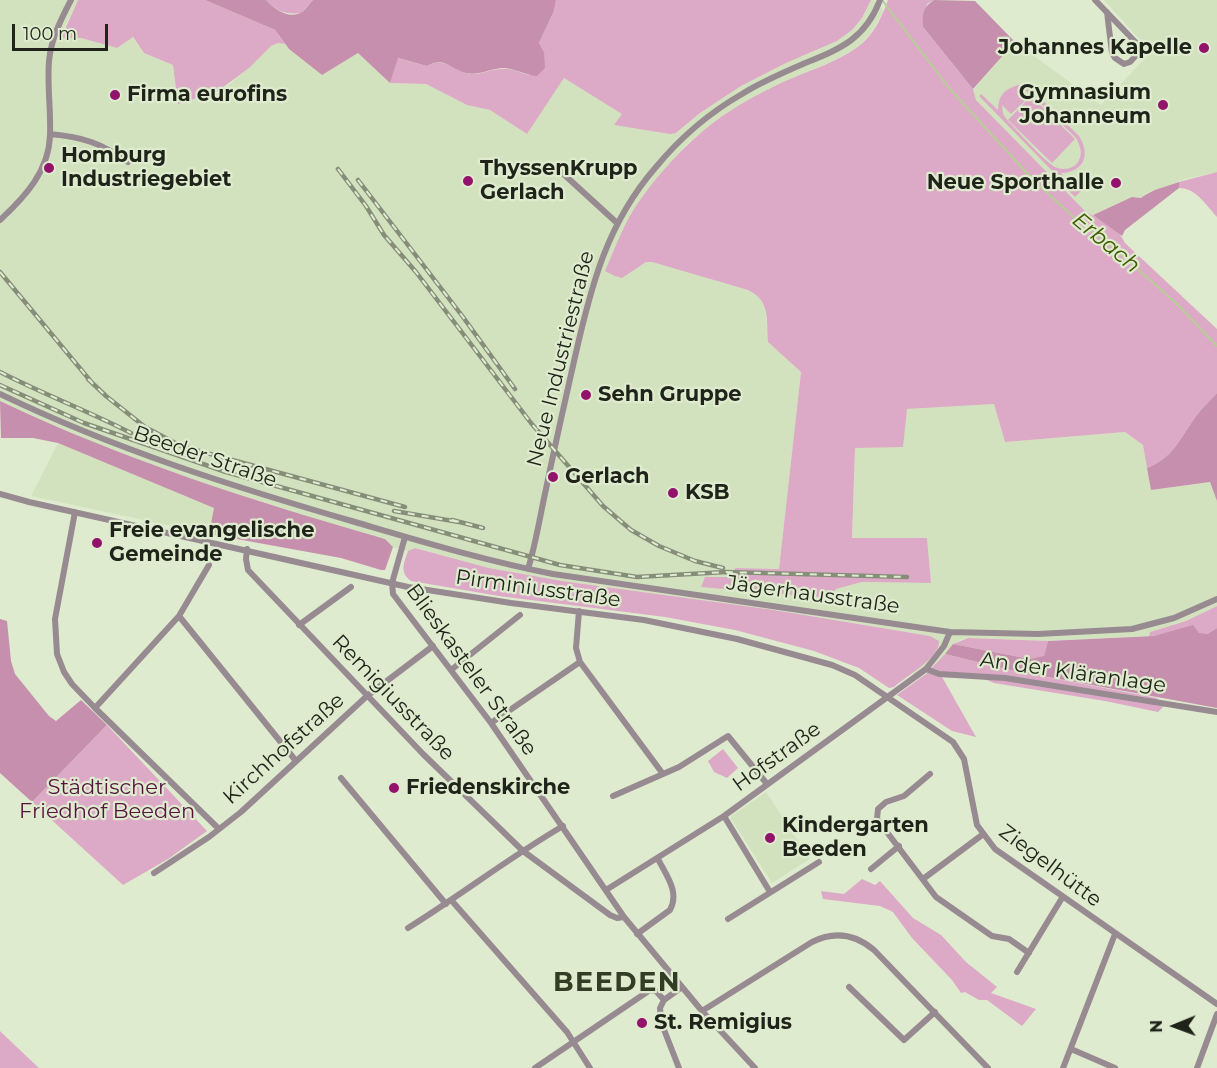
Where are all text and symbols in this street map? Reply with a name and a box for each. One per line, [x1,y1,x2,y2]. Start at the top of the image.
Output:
scale bar [15,12,111,50]
text: 100 m [23,23,77,45]
place label: Johannes Kapelle [998,35,1192,61]
marker: Johannes Kapelle [1197,41,1211,55]
place label: Gymnasium Johanneum [1019,80,1151,130]
place label: Firma eurofins [127,82,287,108]
marker: Firma eurofins [108,88,122,102]
marker: Gymnasium Johanneum [1156,98,1170,112]
place label: Homburg Industriegebiet [61,143,231,193]
place label: ThyssenKrupp Gerlach [480,156,638,206]
marker: Homburg Industriegebiet [42,161,56,175]
place label: Neue Sporthalle [927,170,1104,196]
marker: ThyssenKrupp Gerlach [461,174,475,188]
marker: Neue Sporthalle [1109,176,1123,190]
water label: Erbach [1067,207,1145,279]
street label: Neue Industriestraße [522,248,600,470]
place label: Sehn Gruppe [598,382,742,408]
marker: Sehn Gruppe [579,388,593,402]
street label: Beeder Straße [130,421,280,493]
place label: Gerlach [565,464,650,490]
marker: Gerlach [546,470,560,484]
place label: KSB [685,480,730,506]
marker: KSB [666,486,680,500]
place label: Freie evangelische Gemeinde [109,518,314,568]
marker: Freie evangelische Gemeinde [90,536,104,550]
street label: Pirminiusstraße [454,565,622,613]
street label: Jägerhausstraße [725,570,901,620]
street label: Blieskasteler Straße [400,579,542,761]
street label: Remigiusstraße [326,630,460,766]
street label: An der Kläranlage [978,647,1168,699]
street label: Kirchhofstraße [218,688,350,810]
street label: Hofstraße [728,717,826,797]
park label: Städtischer Friedhof Beeden [19,775,195,825]
place label: Friedenskirche [406,775,570,801]
marker: Friedenskirche [387,781,401,795]
place label: Kindergarten Beeden [782,813,929,863]
street label: Ziegelhütte [994,819,1106,913]
marker: Kindergarten Beeden [763,831,777,845]
district label: BEEDEN [553,967,681,999]
north arrow [1145,996,1205,1056]
place label: St. Remigius [654,1010,792,1036]
marker: St. Remigius [635,1016,649,1030]
text: N [1147,1020,1166,1033]

